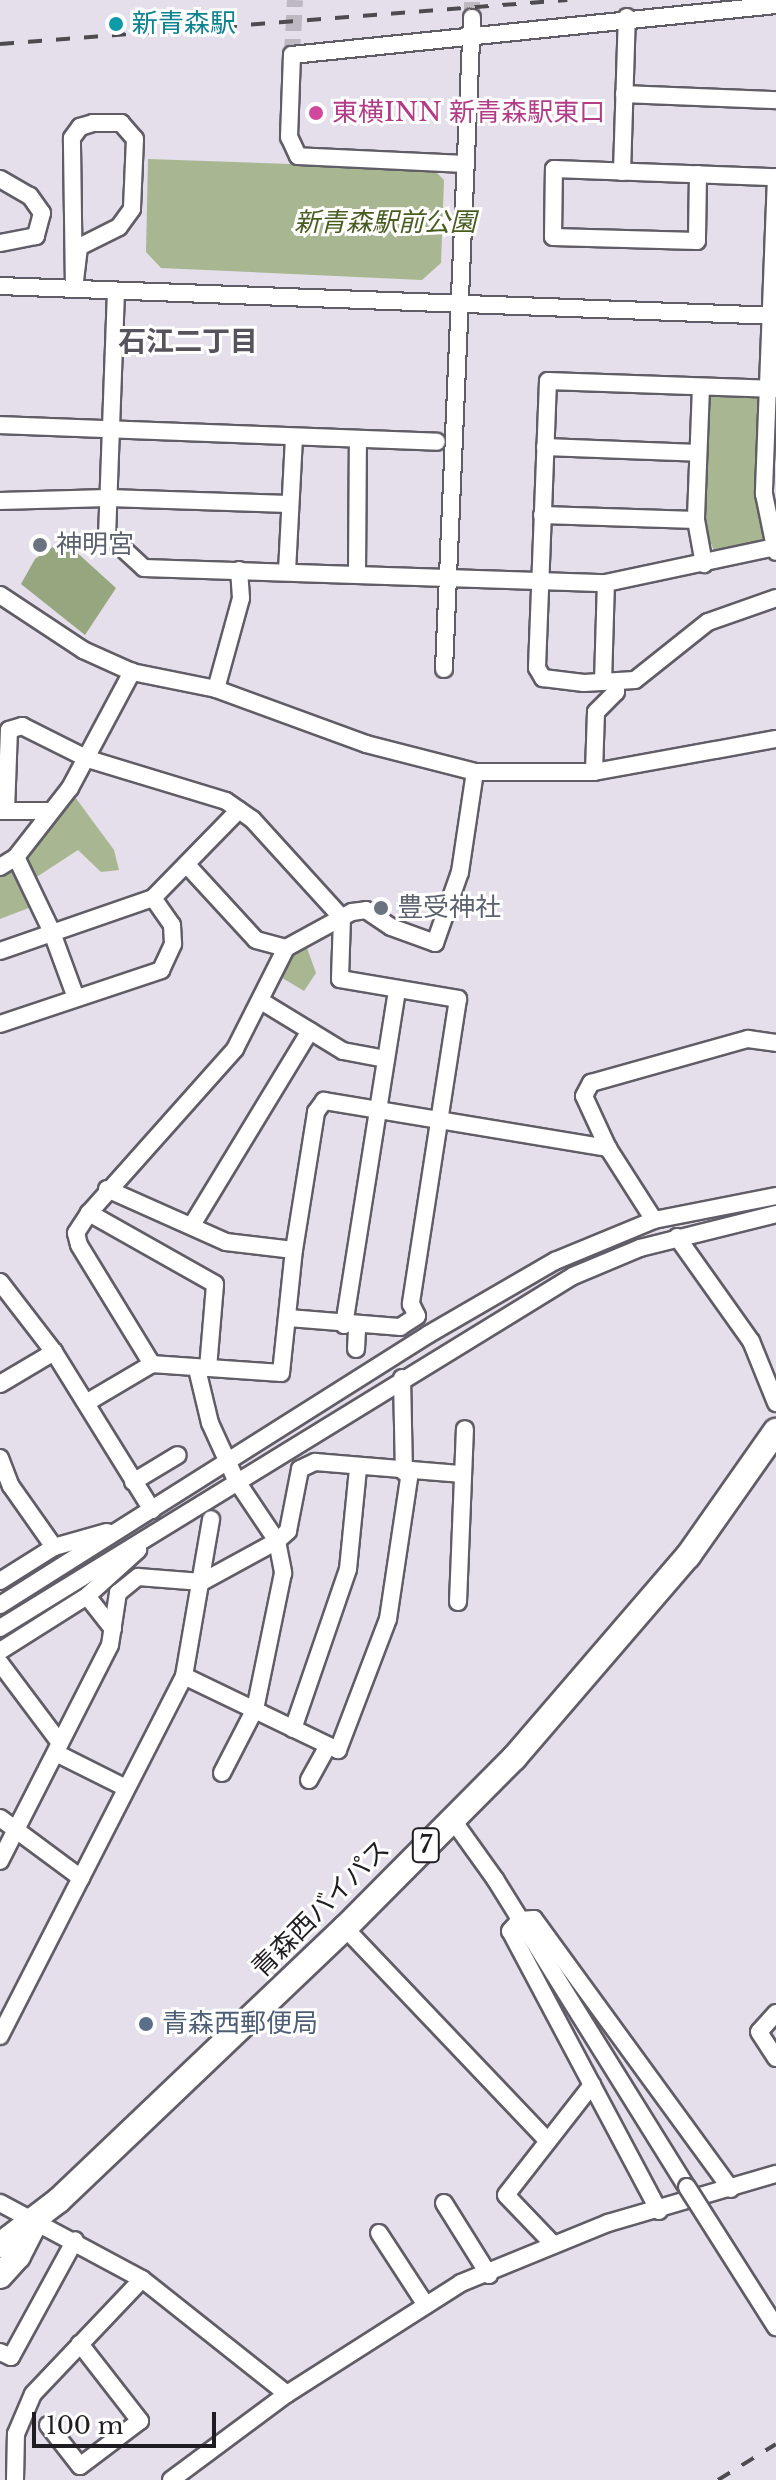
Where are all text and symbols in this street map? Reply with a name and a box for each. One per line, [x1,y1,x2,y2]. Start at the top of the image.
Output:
place label: 新青森駅 [132,8,236,40]
marker: 新青森駅 [107,15,125,33]
place label: 東横INN 新青森駅東口 [332,97,605,129]
marker: 東横INN 新青森駅東口 [307,104,325,122]
park label: 新青森駅前公園 [294,207,476,239]
district label: 石江二丁目 [118,325,258,359]
place label: 神明宮 [56,529,134,561]
marker: 神明宮 [31,536,49,554]
place label: 豊受神社 [397,892,501,924]
marker: 豊受神社 [372,899,390,917]
road number: 7 [410,1825,442,1865]
street label: 青森西バイパス [246,1834,396,1984]
place label: 青森西郵便局 [162,2008,318,2040]
marker: 青森西郵便局 [137,2015,155,2033]
scale bar [36,2396,220,2446]
text: 100 m [46,2411,124,2440]

